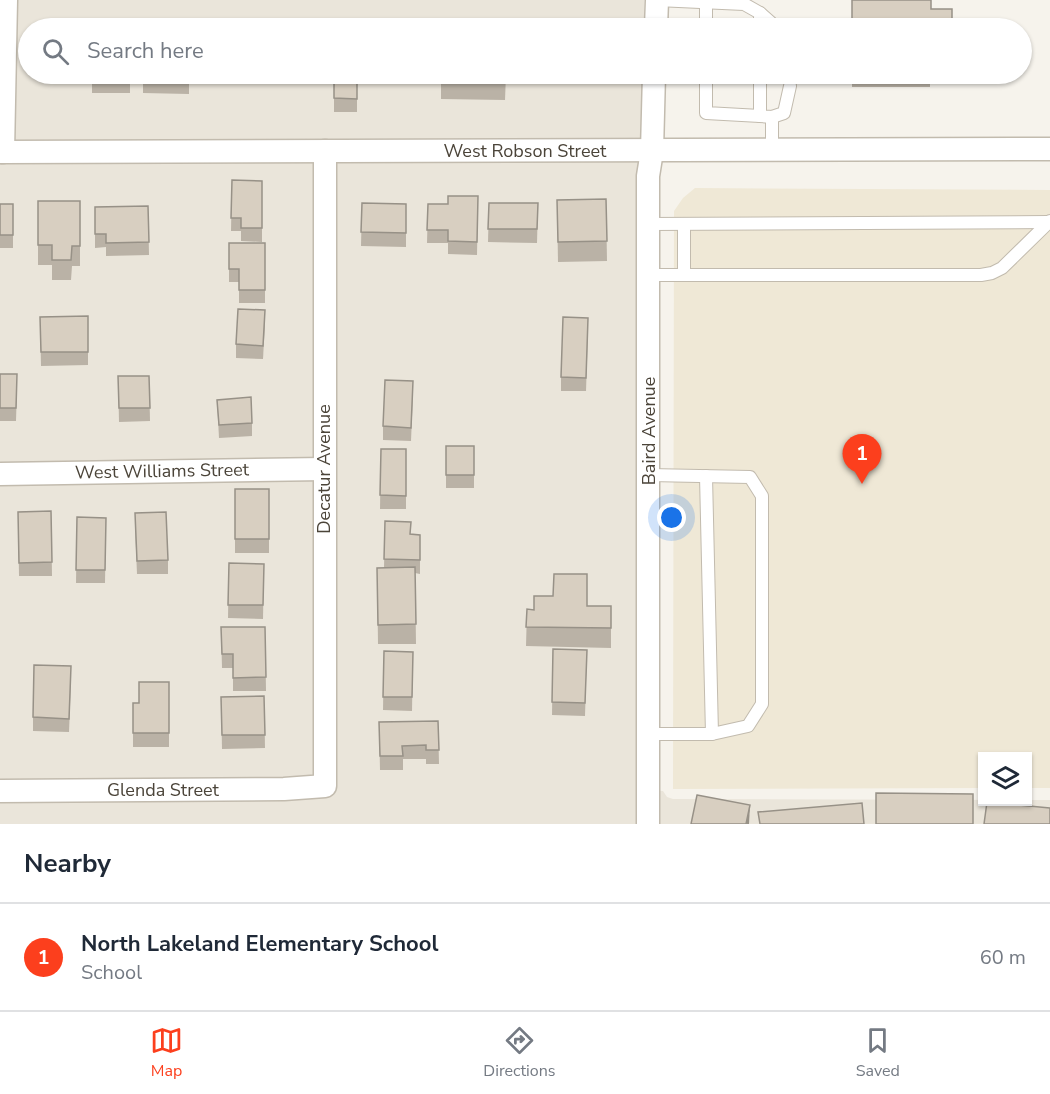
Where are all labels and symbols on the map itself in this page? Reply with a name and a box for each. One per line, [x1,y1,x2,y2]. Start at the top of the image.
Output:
street label: West Robson Street [444,139,607,163]
street label: Baird Avenue [637,377,661,485]
street label: Decatur Avenue [312,404,336,534]
pin: 1 [842,434,882,484]
street label: West Williams Street [75,457,250,485]
your location [657,503,686,532]
street label: Glenda Street [107,778,220,802]

